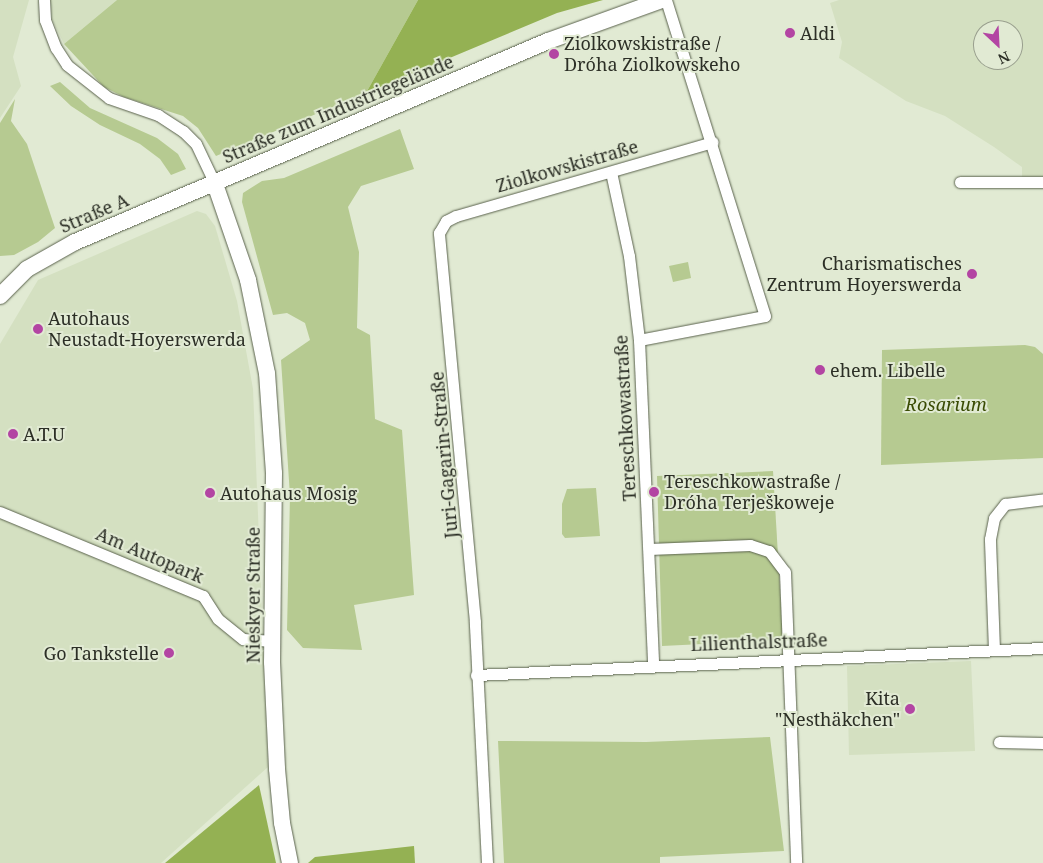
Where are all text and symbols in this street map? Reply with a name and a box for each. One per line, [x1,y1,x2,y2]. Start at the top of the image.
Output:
north arrow [973,20,1023,70]
place label: Aldi [800,22,835,44]
marker: Aldi [784,27,796,39]
place label: Ziolkowskistraße / Dróha Ziolkowskeho [564,33,740,76]
text: N [995,47,1013,69]
marker: Ziolkowskistraße / Dróha Ziolkowskeho [548,48,560,60]
street label: Straße zum Industriegelände [219,50,457,168]
street label: Ziolkowskistraße [493,135,641,197]
street label: Straße A [56,189,132,237]
place label: Charismatisches Zentrum Hoyerswerda [767,253,962,296]
marker: Charismatisches Zentrum Hoyerswerda [966,268,978,280]
place label: Autohaus Neustadt-Hoyerswerda [48,308,246,350]
marker: Autohaus Neustadt-Hoyerswerda [32,323,44,335]
street label: Tereschkowastraße [610,334,640,502]
place label: ehem. Libelle [830,359,945,381]
marker: ehem. Libelle [814,364,826,376]
street label: Juri-Gagarin-Straße [426,371,462,539]
park label: Rosarium [905,393,987,415]
place label: A.T.U [23,423,65,445]
marker: A.T.U [7,428,19,440]
place label: Tereschkowastraße / Dróha Terješkoweje [664,471,840,514]
place label: Autohaus Mosig [220,482,357,504]
marker: Tereschkowastraße / Dróha Terješkoweje [648,486,660,498]
marker: Autohaus Mosig [204,487,216,499]
street label: Am Autopark [93,523,207,587]
street label: Nieskyer Straße [242,527,264,663]
street label: Lilienthalstraße [690,629,828,655]
place label: Go Tankstelle [43,642,159,664]
marker: Go Tankstelle [163,647,175,659]
place label: Kita "Nesthäkchen" [775,688,900,731]
marker: Kita "Nesthäkchen" [904,703,916,715]

